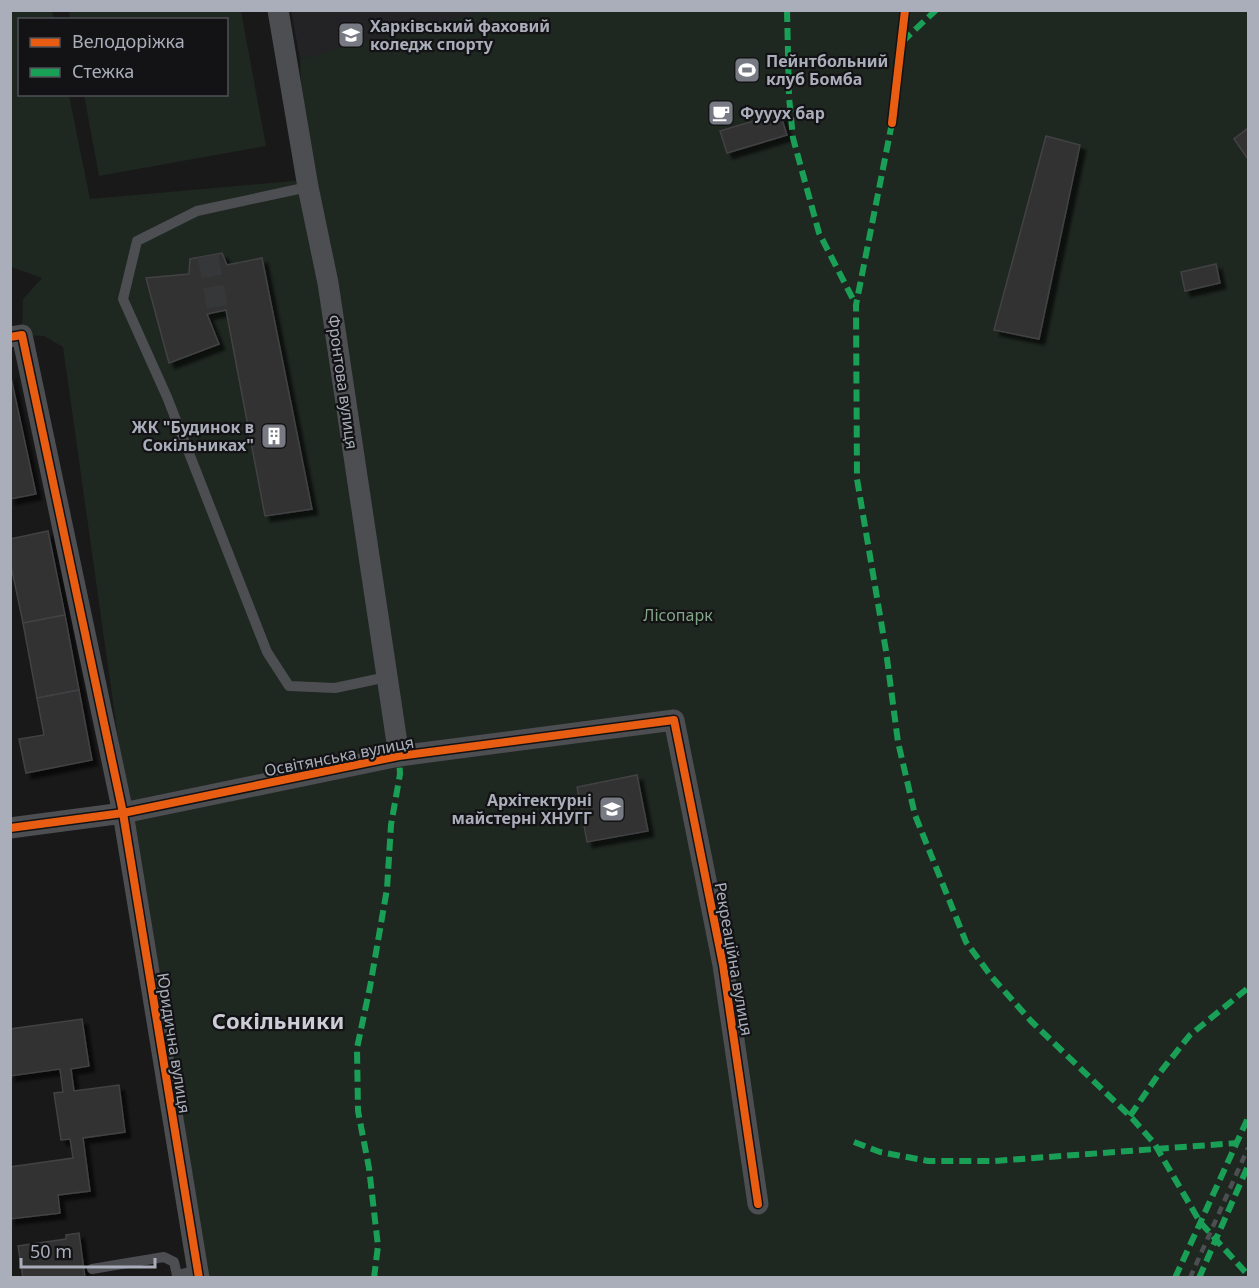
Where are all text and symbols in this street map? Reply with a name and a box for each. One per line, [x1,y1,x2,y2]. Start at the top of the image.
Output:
place label: Харківський фаховий коледж спорту [370,15,550,55]
legend [18,18,228,96]
school or university icon: Харківський фаховий коледж спорту [336,20,366,50]
text: Велодоріжка [72,29,185,53]
place label: Пейнтбольний клуб Бомба [766,50,888,90]
sports icon: Пейнтбольний клуб Бомба [732,55,762,85]
text: Стежка [72,59,134,83]
cafe icon: Фууух бар [706,98,736,128]
place label: Фууух бар [740,102,825,124]
street label: Фронтова вулиця [323,313,363,451]
place label: ЖК "Будинок в Сокільниках" [132,416,254,456]
building icon: ЖК "Будинок в Сокільниках" [259,421,289,451]
park label: Лісопарк [643,604,713,626]
street label: Освітянська вулиця [262,731,416,781]
place label: Архітектурні майстерні ХНУГГ [452,789,592,829]
school or university icon: Архітектурні майстерні ХНУГГ [597,794,627,824]
street label: Рекреаційна вулиця [710,880,758,1038]
street label: Юридична вулиця [152,971,196,1115]
district label: Сокільники [212,1005,344,1035]
scale bar [21,1231,154,1269]
text: 50 m [30,1239,72,1263]

